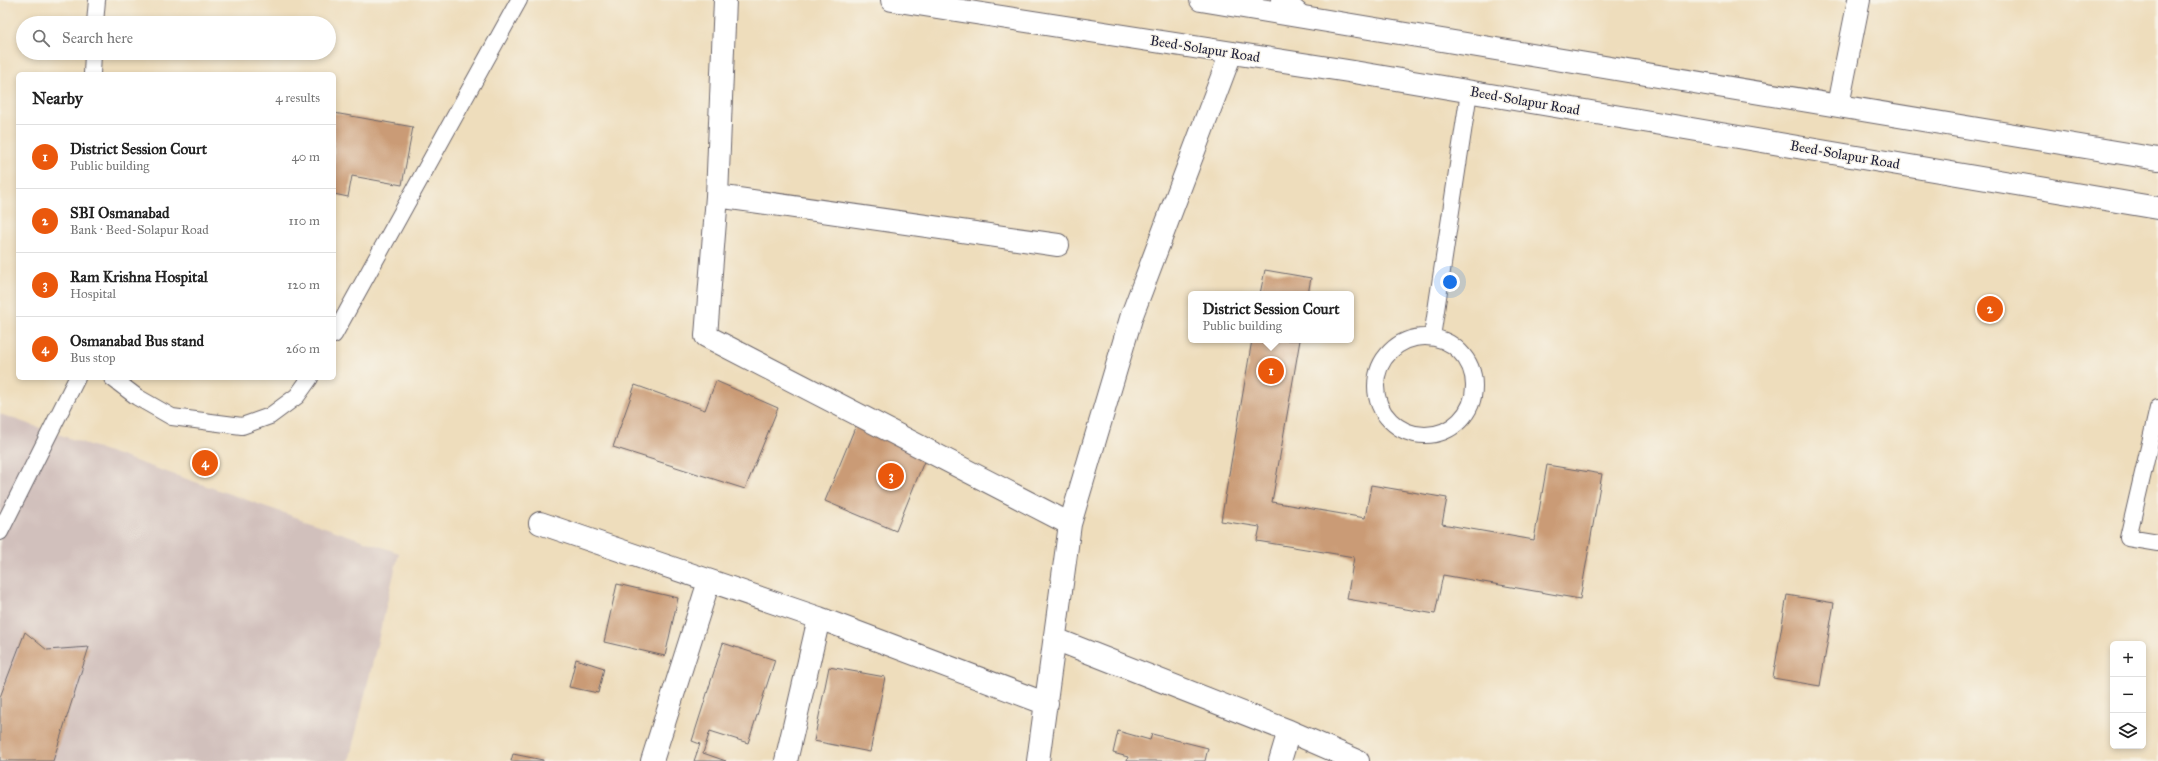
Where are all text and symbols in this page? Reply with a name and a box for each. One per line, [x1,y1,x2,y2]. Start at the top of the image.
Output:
search box [16,16,336,60]
icon: search [30,27,52,49]
text: Search here [62,29,133,47]
street label: Beed-Solapur Road [1149,32,1261,66]
street label: Beed-Solapur Road [1469,83,1581,119]
text: Nearby [32,88,83,109]
text: 4 results [275,90,320,106]
street label: Beed-Solapur Road [1789,137,1901,173]
text: District Session Court [70,140,207,158]
text: 1 [42,149,48,165]
text: 40 m [291,149,320,165]
text: Public building [70,158,149,174]
text: SBI Osmanabad [70,204,170,222]
text: 2 [42,213,48,229]
text: 110 m [288,213,320,229]
text: Bank · Beed-Solapur Road [70,222,209,238]
text: Ram Krishna Hospital [70,268,208,286]
your location [1440,272,1460,292]
text: 3 [42,277,48,293]
text: 120 m [287,277,320,293]
text: Hospital [70,286,116,302]
popup [1188,291,1354,343]
pin: 2 [1977,294,2003,324]
text: District Session Court [1202,300,1340,318]
text: Public building [1202,318,1282,334]
text: Osmanabad Bus stand [70,332,204,350]
text: 4 [41,341,49,357]
text: 260 m [286,341,320,357]
text: Bus stop [70,350,116,366]
pin: 1 [1258,356,1284,386]
pin: 4 [192,448,218,478]
pin: 3 [878,461,904,491]
map controls [2110,641,2146,749]
button: + [2110,641,2146,677]
button: − [2110,677,2146,713]
button: layers [2110,713,2146,749]

